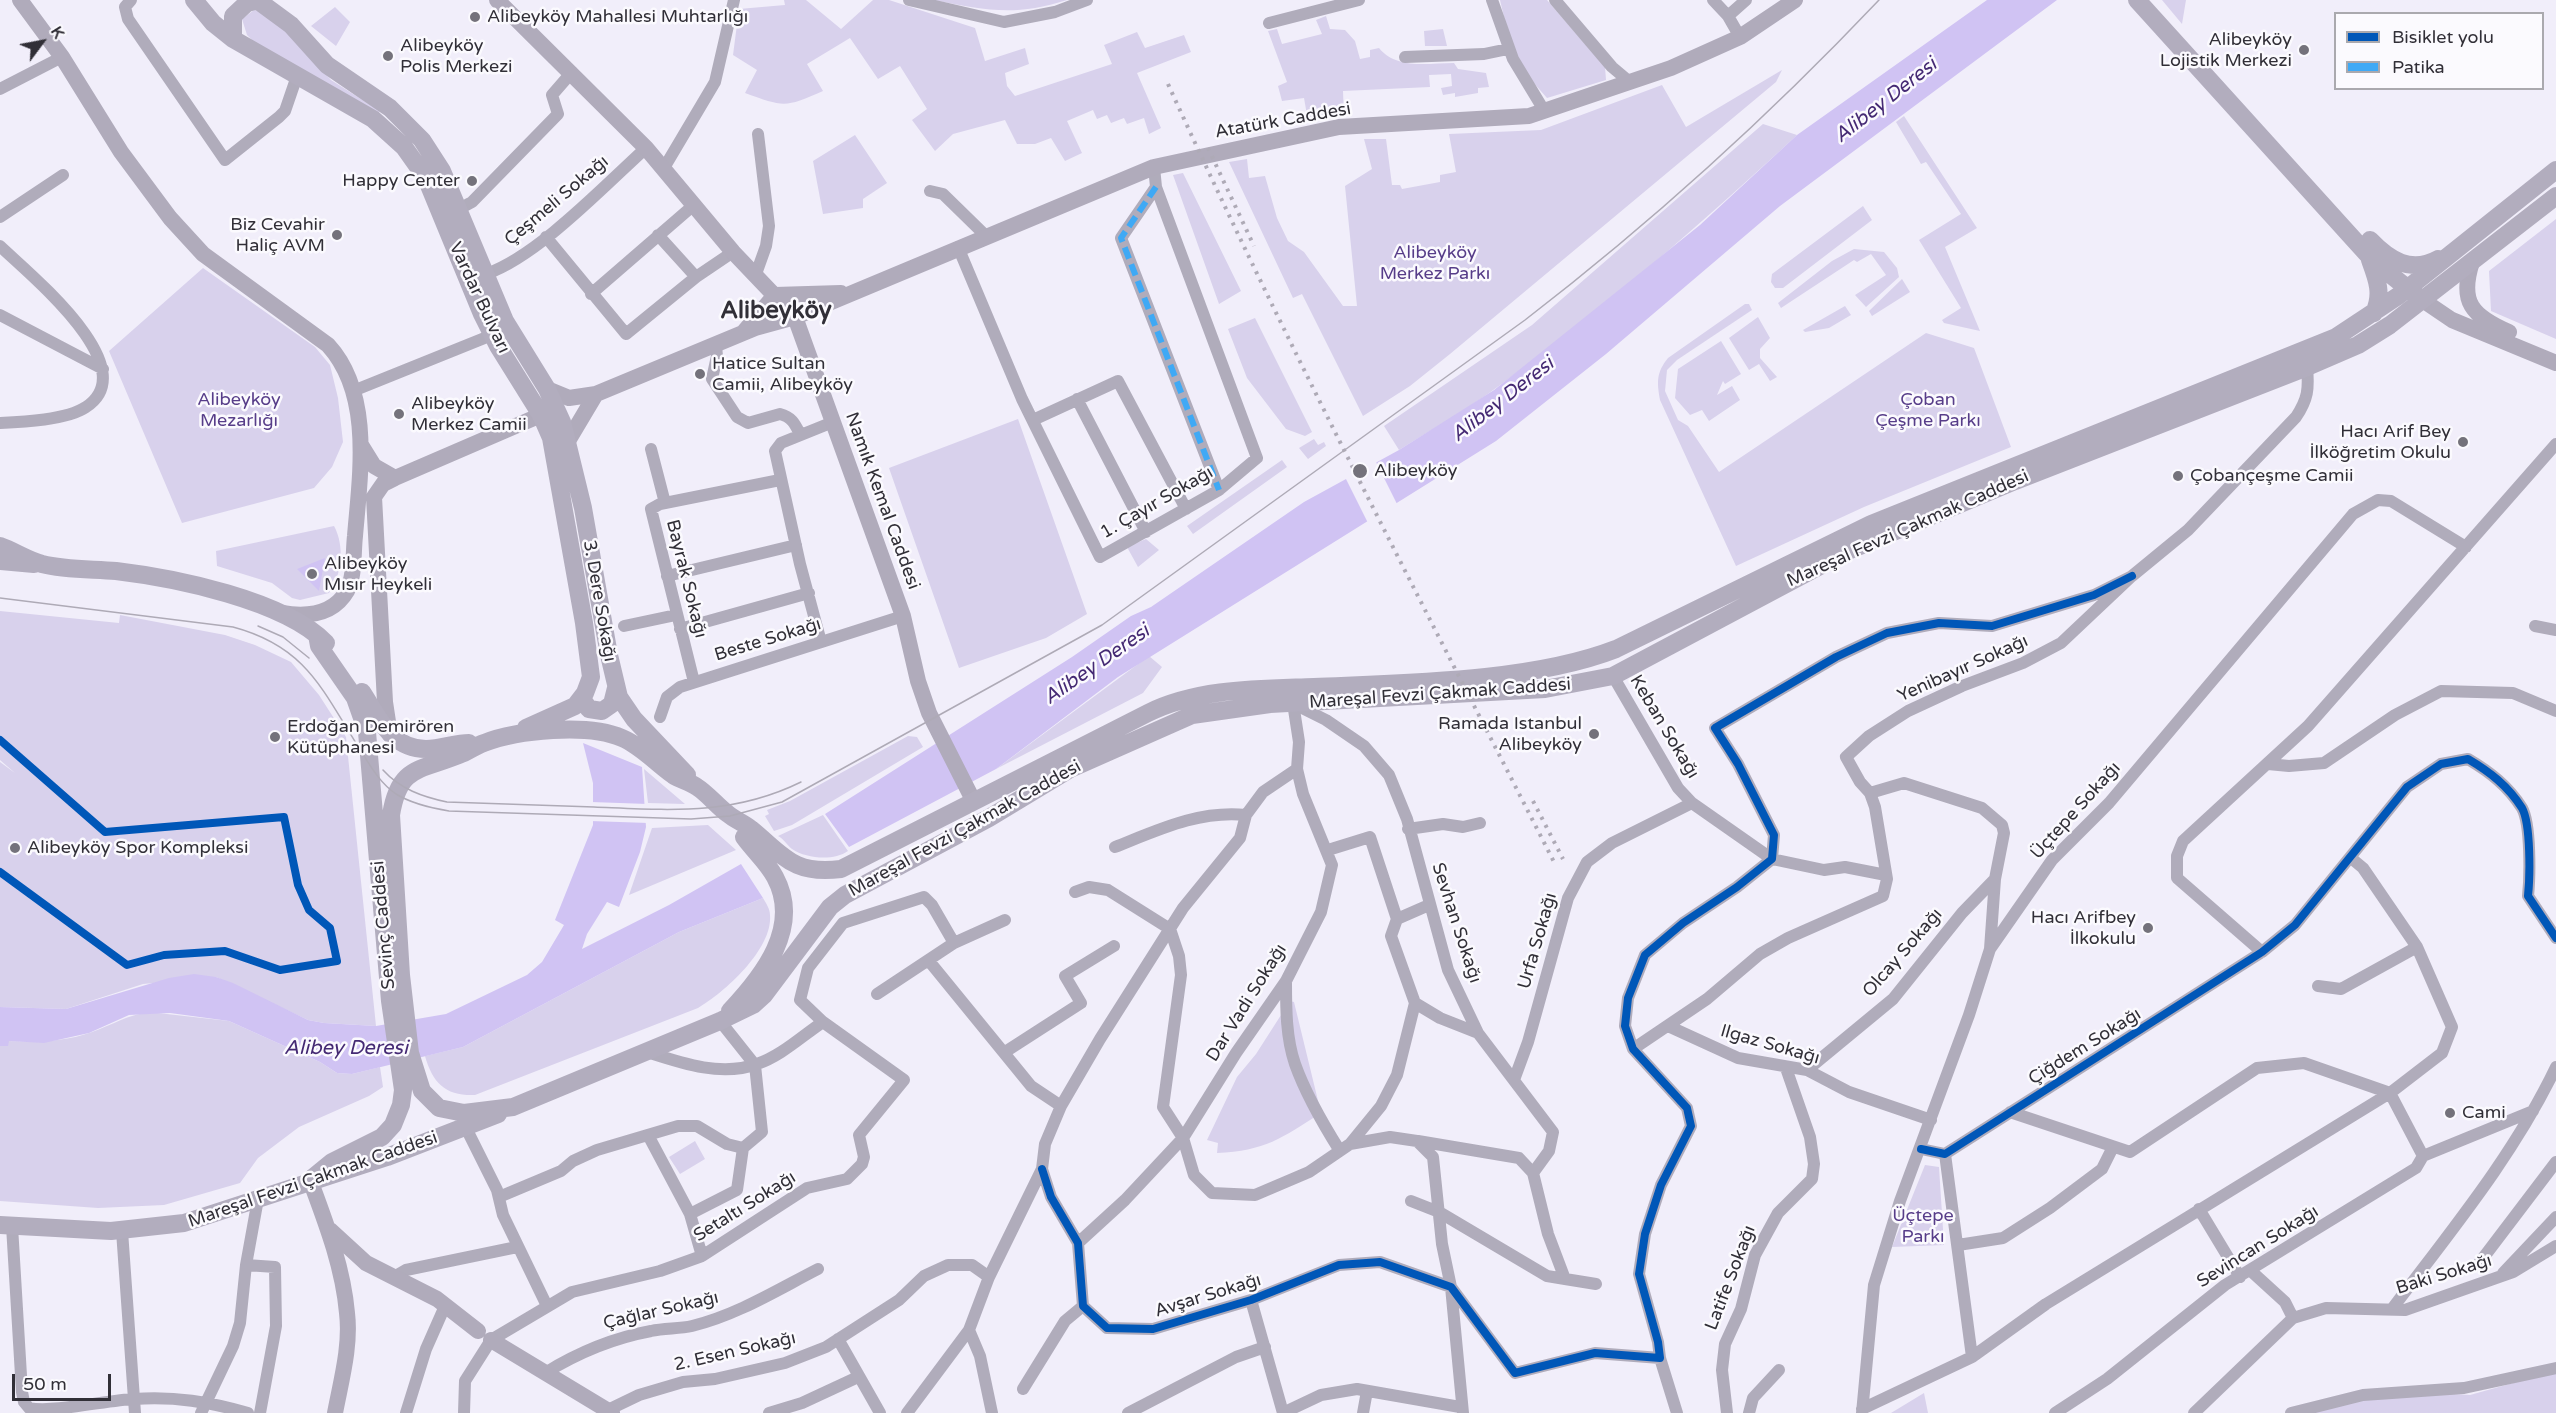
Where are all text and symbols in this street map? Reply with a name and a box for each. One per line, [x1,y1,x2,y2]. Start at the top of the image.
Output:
place label: Alibeyköy Mahallesi Muhtarlığı [487,6,748,28]
marker: Alibeyköy Mahallesi Muhtarlığı [468,10,482,24]
north arrow [12,12,72,72]
legend [2334,12,2544,90]
text: K [46,23,69,42]
text: Bisiklet yolu [2392,26,2494,48]
place label: Alibeyköy Lojistik Merkezi [2160,29,2292,72]
place label: Alibeyköy Polis Merkezi [400,35,513,78]
marker: Alibeyköy Lojistik Merkezi [2297,43,2311,57]
marker: Alibeyköy Polis Merkezi [381,49,395,63]
water label: Alibey Deresi [1830,53,1942,149]
text: Patika [2392,56,2445,78]
street label: Atatürk Caddesi [1213,98,1353,144]
street label: Çeşmeli Sokağı [501,151,613,251]
place label: Happy Center [342,170,460,192]
marker: Happy Center [465,174,479,188]
place label: Biz Cevahir Haliç AVM [230,214,325,256]
marker: Biz Cevahir Haliç AVM [330,228,344,242]
street label: Vardar Bulvarı [444,239,514,357]
park label: Alibeyköy Merkez Parkı [1380,242,1490,284]
district label: Alibeyköy [720,298,832,326]
water label: Alibey Deresi [1447,352,1559,448]
place label: Hatice Sultan Camii, Alibeyköy [712,353,853,395]
marker: Hatice Sultan Camii, Alibeyköy [693,367,707,381]
park label: Alibeyköy Mezarlığı [197,389,281,432]
park label: Çoban Çeşme Parkı [1875,389,1981,432]
place label: Alibeyköy Merkez Camii [411,393,527,436]
marker: Alibeyköy Merkez Camii [392,407,406,421]
street label: Namık Kemal Caddesi [840,410,924,592]
place label: Hacı Arif Bey İlköğretim Okulu [2310,421,2451,464]
marker: Hacı Arif Bey İlköğretim Okulu [2456,435,2470,449]
place label: Alibeyköy [1374,460,1458,482]
street label: 1. Çayır Sokağı [1097,462,1217,544]
marker: Alibeyköy [1351,462,1369,480]
place label: Çobançeşme Camii [2190,465,2353,487]
street label: Mareşal Fevzi Çakmak Caddesi [1784,466,2032,592]
marker: Çobançeşme Camii [2171,469,2185,483]
street label: Bayrak Sokağı [661,518,711,640]
street label: 3. Dere Sokağı [578,538,620,664]
place label: Alibeyköy Mısır Heykeli [324,553,432,596]
marker: Alibeyköy Mısır Heykeli [305,567,319,581]
street label: Beste Sokağı [712,614,824,666]
water label: Alibey Deresi [1039,620,1155,710]
street label: Yenibayır Sokağı [1894,631,2032,707]
street label: Keban Sokağı [1625,671,1703,783]
street label: Mareşal Fevzi Çakmak Caddesi [1308,674,1572,714]
place label: Ramada Istanbul Alibeyköy [1438,713,1582,756]
place label: Erdoğan Demirören Kütüphanesi [287,716,454,758]
marker: Ramada Istanbul Alibeyköy [1587,727,1601,741]
marker: Erdoğan Demirören Kütüphanesi [268,730,282,744]
street label: Mareşal Fevzi Çakmak Caddesi [845,756,1085,902]
street label: Üçtepe Sokağı [2027,758,2125,864]
place label: Alibeyköy Spor Kompleksi [27,837,248,859]
marker: Alibeyköy Spor Kompleksi [8,841,22,855]
street label: Sevinç Caddesi [368,860,400,990]
street label: Sevhan Sokağı [1426,860,1486,986]
street label: Urfa Sokağı [1514,890,1562,992]
street label: Olcay Sokağı [1859,904,1947,1002]
place label: Hacı Arifbey İlkokulu [2031,907,2136,950]
marker: Hacı Arifbey İlkokulu [2141,921,2155,935]
street label: Dar Vadi Sokağı [1202,940,1292,1066]
street label: Çiğdem Sokağı [2025,1004,2145,1090]
street label: Ilgaz Sokağı [1718,1021,1822,1069]
water label: Alibey Deresi [284,1037,408,1061]
place label: Cami [2462,1102,2506,1124]
marker: Cami [2443,1106,2457,1120]
street label: Mareşal Fevzi Çakmak Caddesi [185,1127,441,1233]
street label: Setaltı Sokağı [690,1167,800,1247]
street label: Sevincan Sokağı [2193,1201,2323,1293]
park label: Üçtepe Parkı [1892,1205,1954,1248]
street label: Latife Sokağı [1701,1223,1761,1333]
street label: Baki Sokağı [2393,1250,2495,1300]
street label: Avşar Sokağı [1152,1270,1264,1322]
street label: Çağlar Sokağı [601,1287,721,1335]
street label: 2. Esen Sokağı [672,1328,798,1376]
scale bar [15,1362,114,1400]
text: 50 m [23,1373,67,1395]

